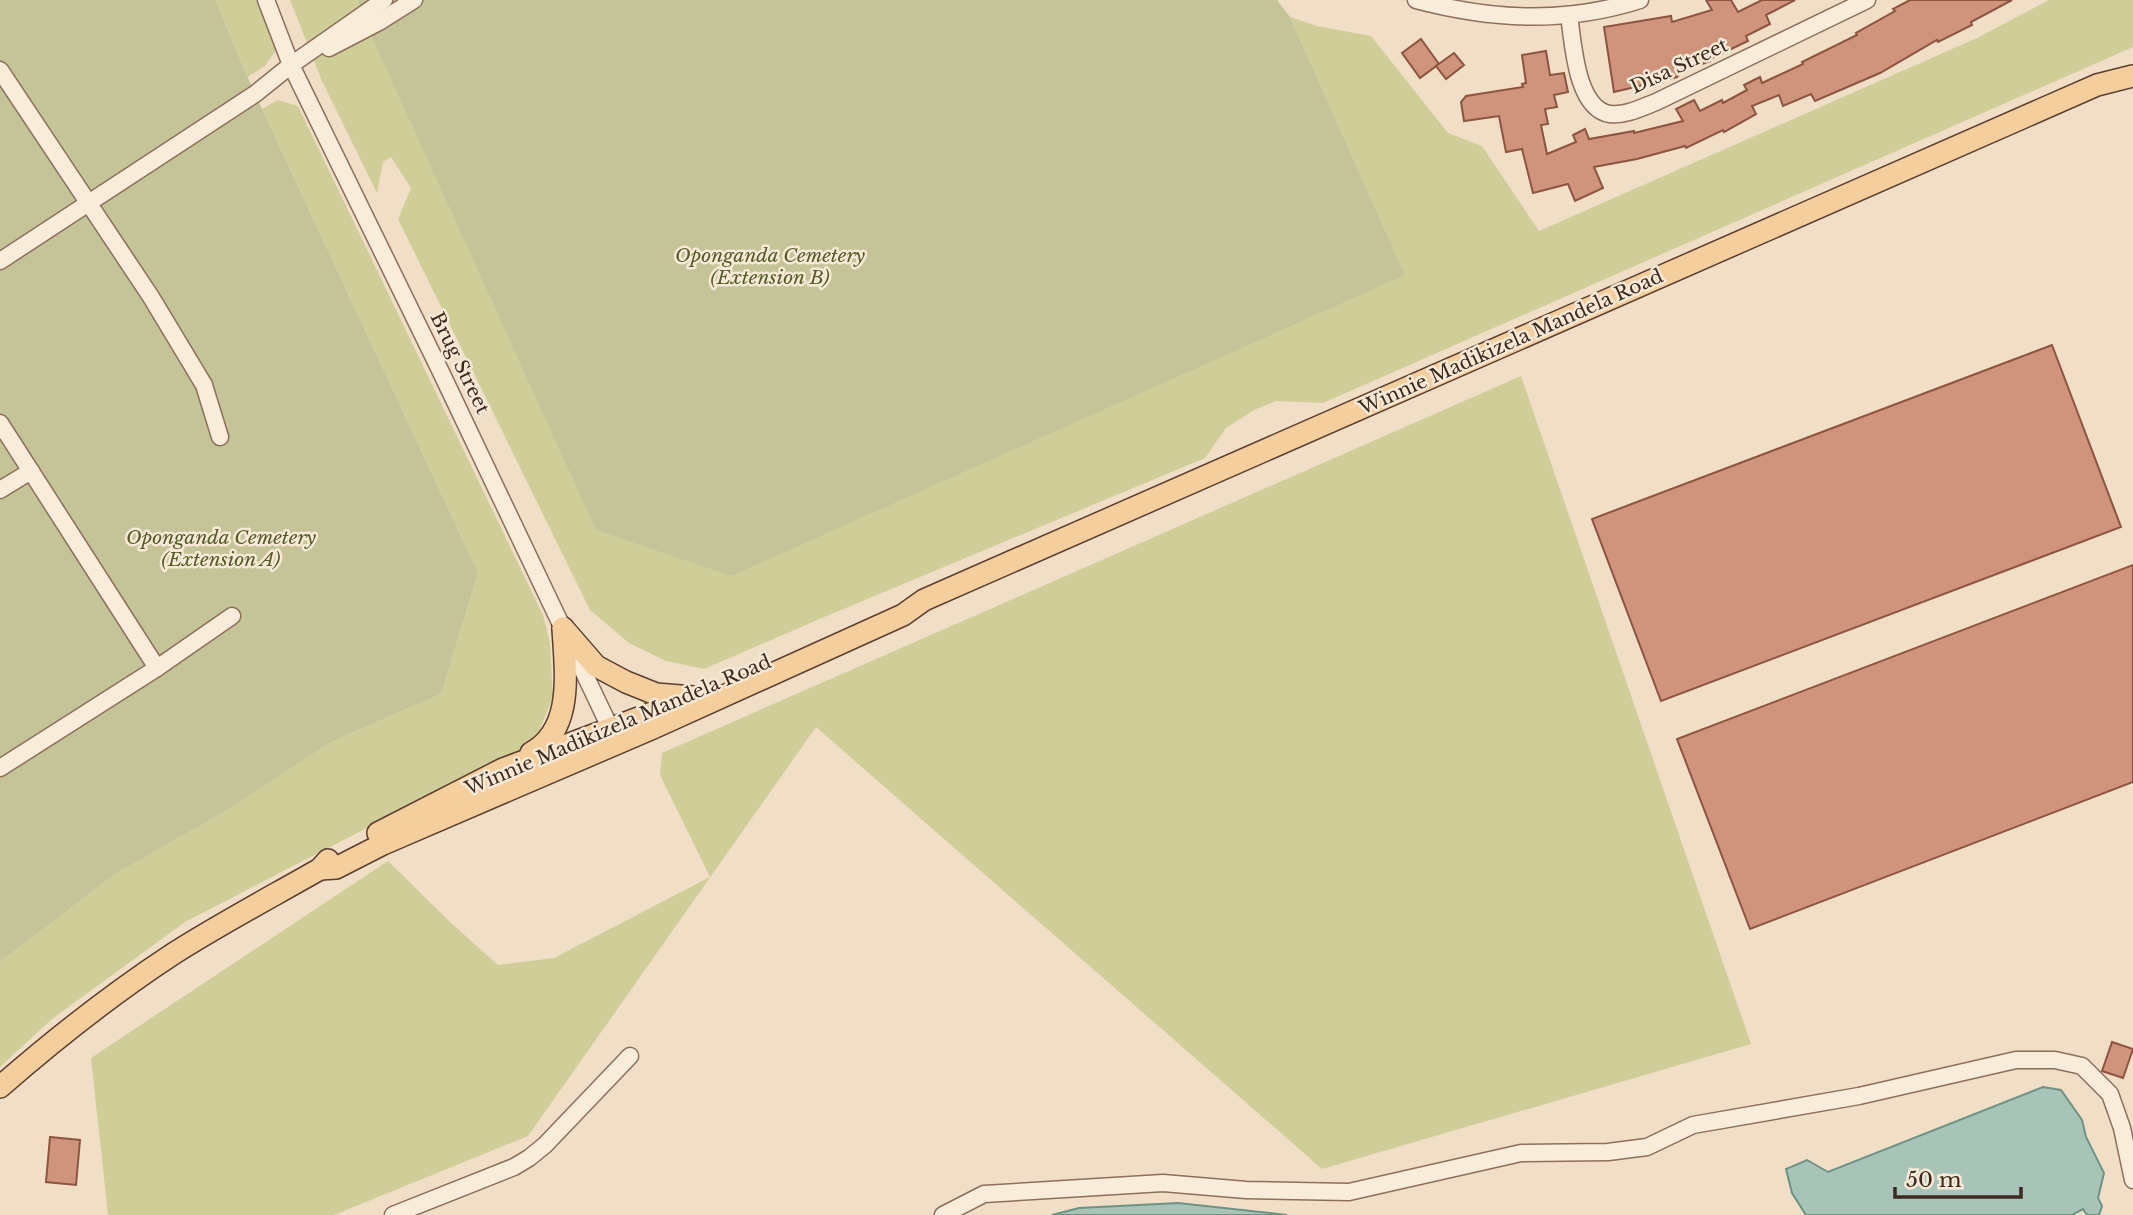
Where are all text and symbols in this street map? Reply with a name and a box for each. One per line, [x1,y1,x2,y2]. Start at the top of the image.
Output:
street label: Disa Street [1627,33,1732,99]
park label: Oponganda Cemetery (Extension B) [675,244,865,289]
street label: Winnie Madikizela Mandela Road [1355,264,1667,420]
street label: Brug Street [426,308,495,418]
park label: Oponganda Cemetery (Extension A) [126,526,316,571]
street label: Winnie Madikizela Mandela Road [461,650,775,801]
scale bar [1895,1156,2021,1200]
text: 50 m [1906,1167,1962,1193]

